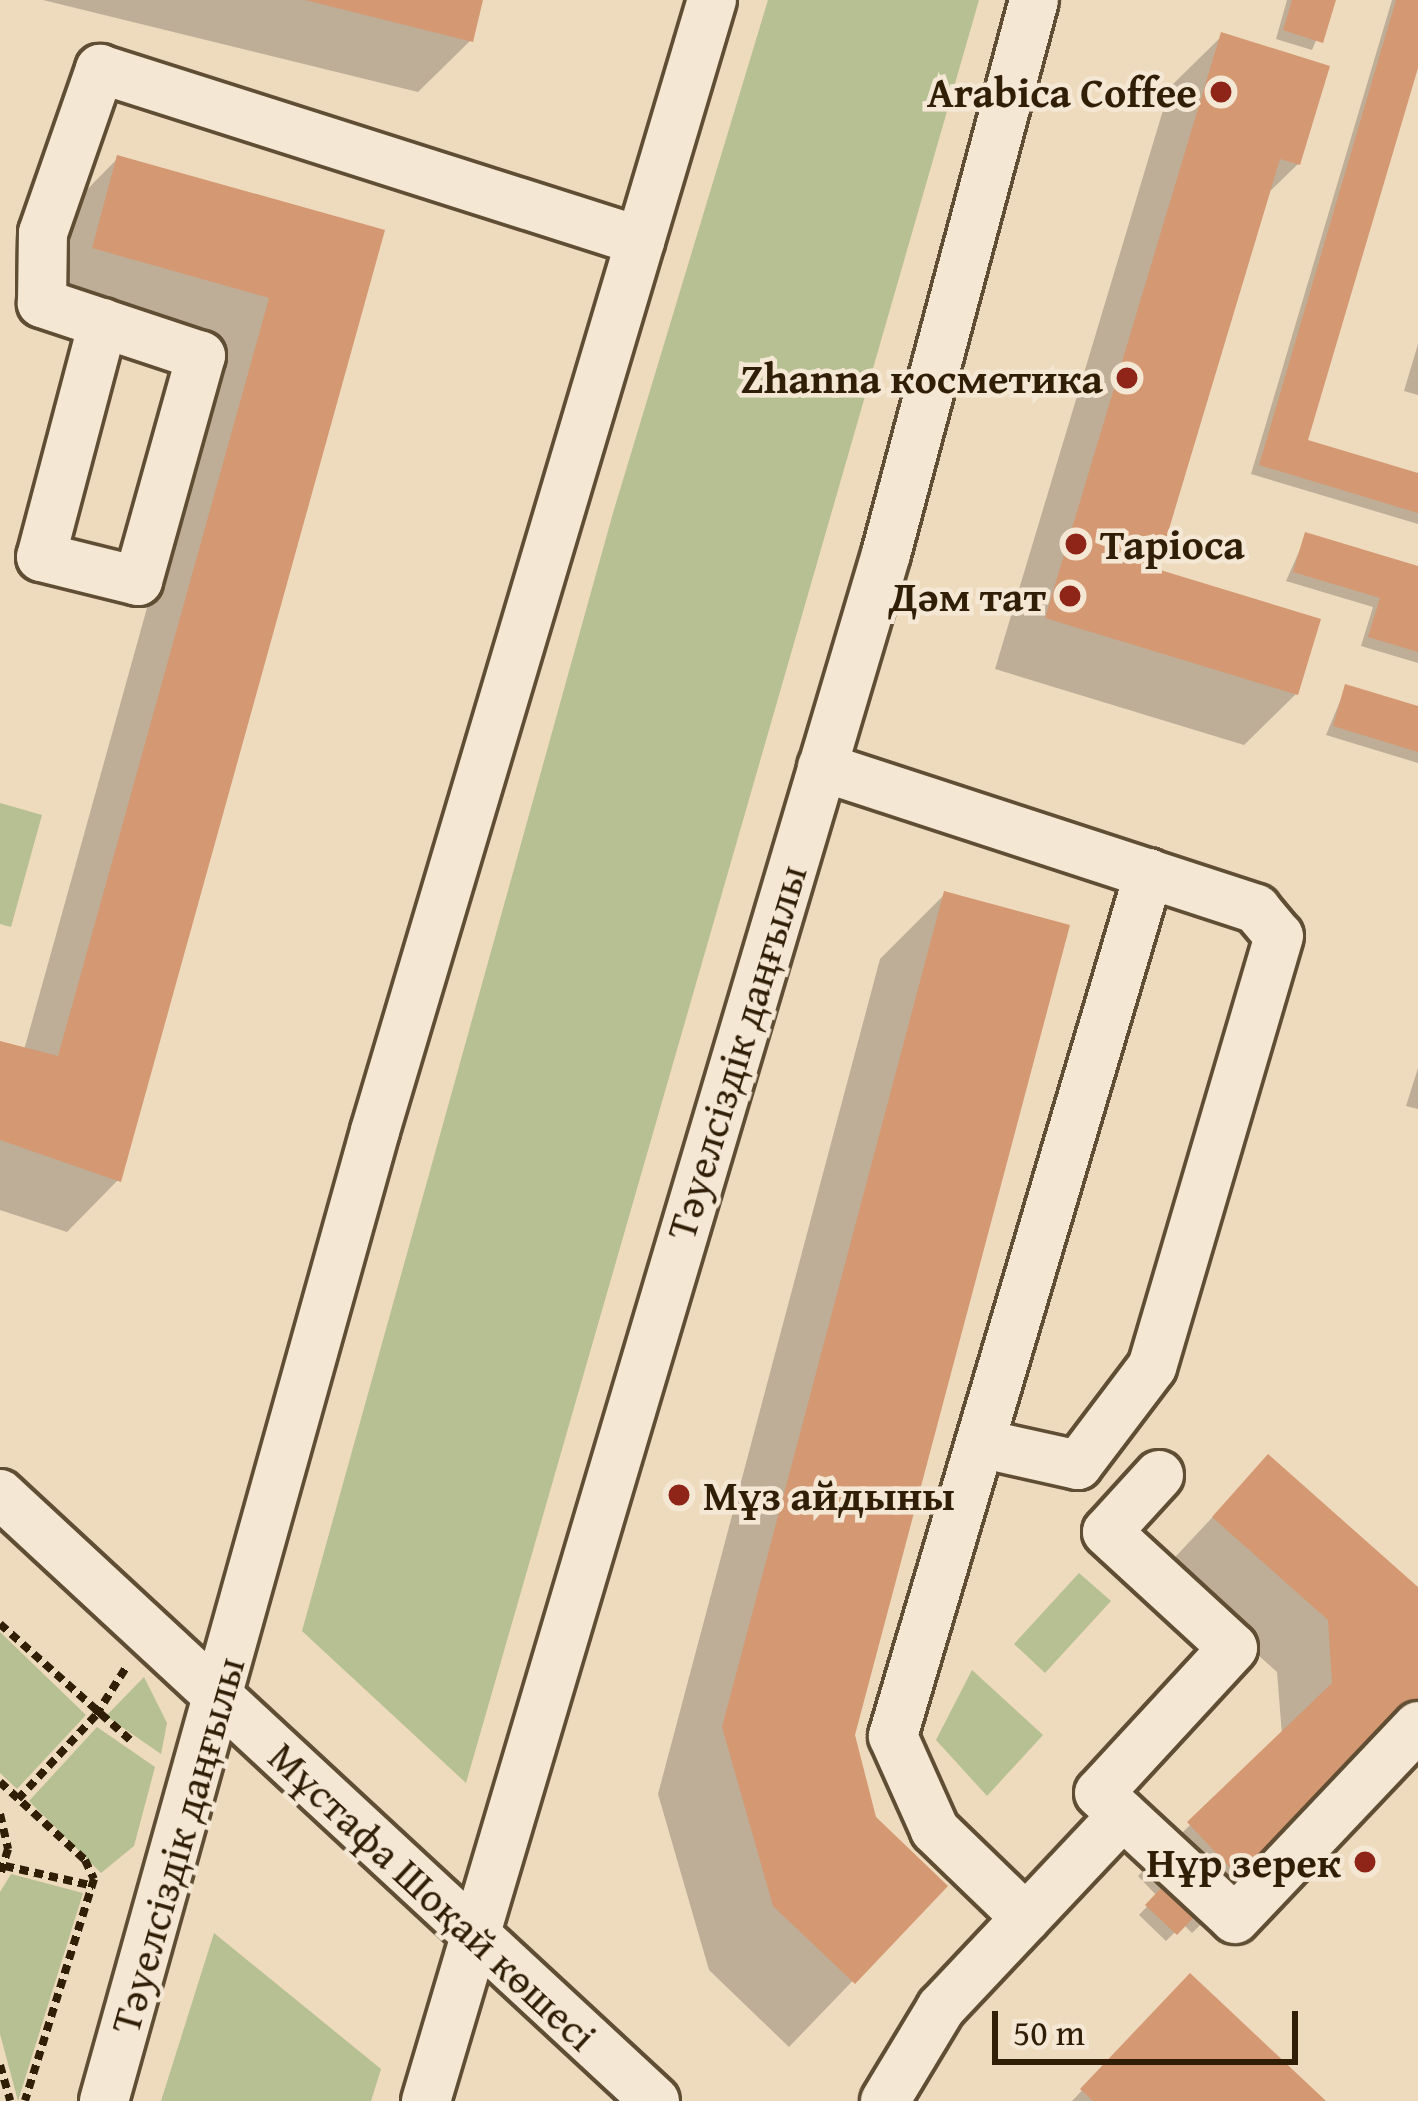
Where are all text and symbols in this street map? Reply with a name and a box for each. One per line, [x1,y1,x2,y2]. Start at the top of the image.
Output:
place label: Arabica Coffee [927,67,1197,117]
marker: Arabica Coffee [1208,79,1234,105]
place label: Zhanna косметика [740,353,1103,403]
marker: Zhanna косметика [1114,365,1140,391]
place label: Tapioca [1100,519,1245,569]
marker: Tapioca [1063,531,1089,557]
place label: Дәм тат [889,571,1046,621]
marker: Дәм тат [1057,583,1083,609]
street label: Тәуелсіздік даңғылы [655,859,817,1245]
place label: Мұз айдыны [703,1470,955,1520]
marker: Мұз айдыны [666,1482,692,1508]
street label: Тәуелсіздік даңғылы [99,1651,255,2039]
street label: Мұстафа Шоқай көшесі [259,1731,607,2061]
place label: Нұр зерек [1147,1837,1341,1887]
marker: Нұр зерек [1352,1849,1378,1875]
scale bar [998,1987,1304,2061]
text: 50 m [1013,2005,1085,2058]

